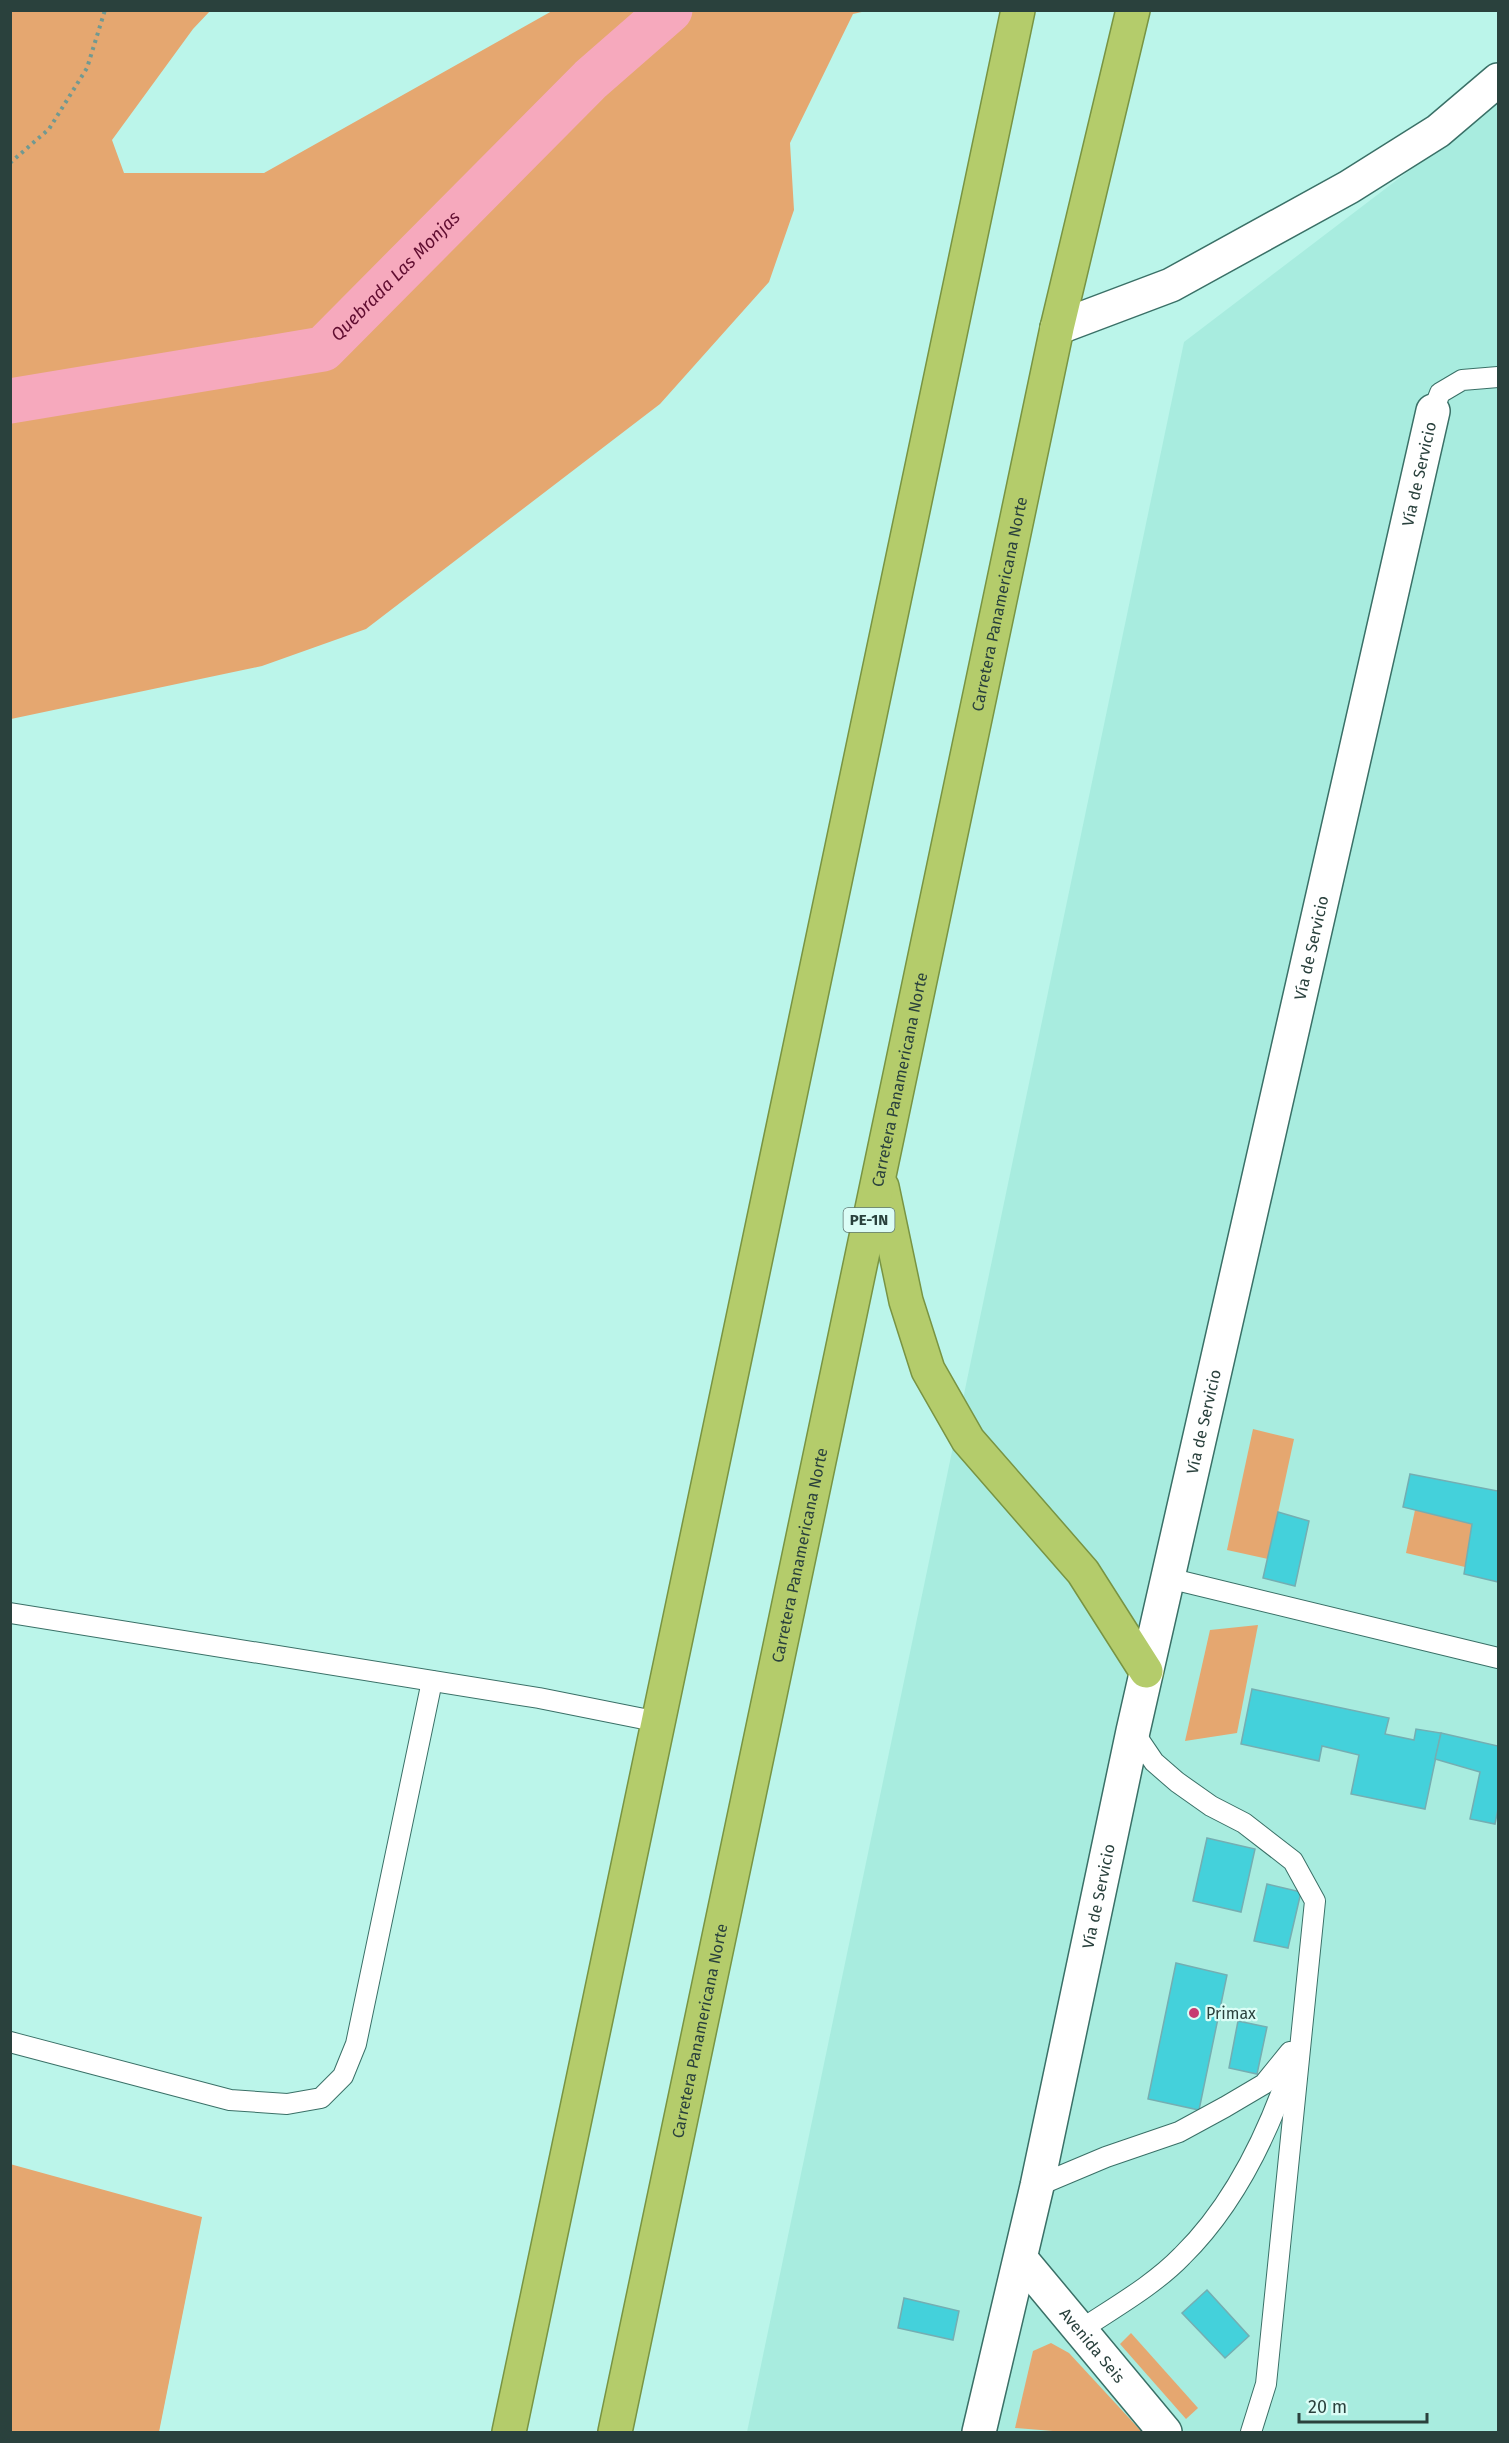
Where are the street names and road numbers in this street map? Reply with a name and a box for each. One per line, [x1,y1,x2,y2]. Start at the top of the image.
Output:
street label: Vía de Servicio [1398,420,1440,528]
street label: Carretera Panamericana Norte [967,495,1031,713]
street label: Vía de Servicio [1290,894,1332,1002]
street label: Carretera Panamericana Norte [867,971,931,1189]
road number: PE-1N [844,1208,894,1232]
street label: Vía de Servicio [1182,1368,1224,1476]
street label: Carretera Panamericana Norte [767,1446,831,1664]
street label: Vía de Servicio [1078,1842,1118,1950]
street label: Carretera Panamericana Norte [668,1922,731,2140]
street label: Avenida Seis [1056,2304,1129,2386]

